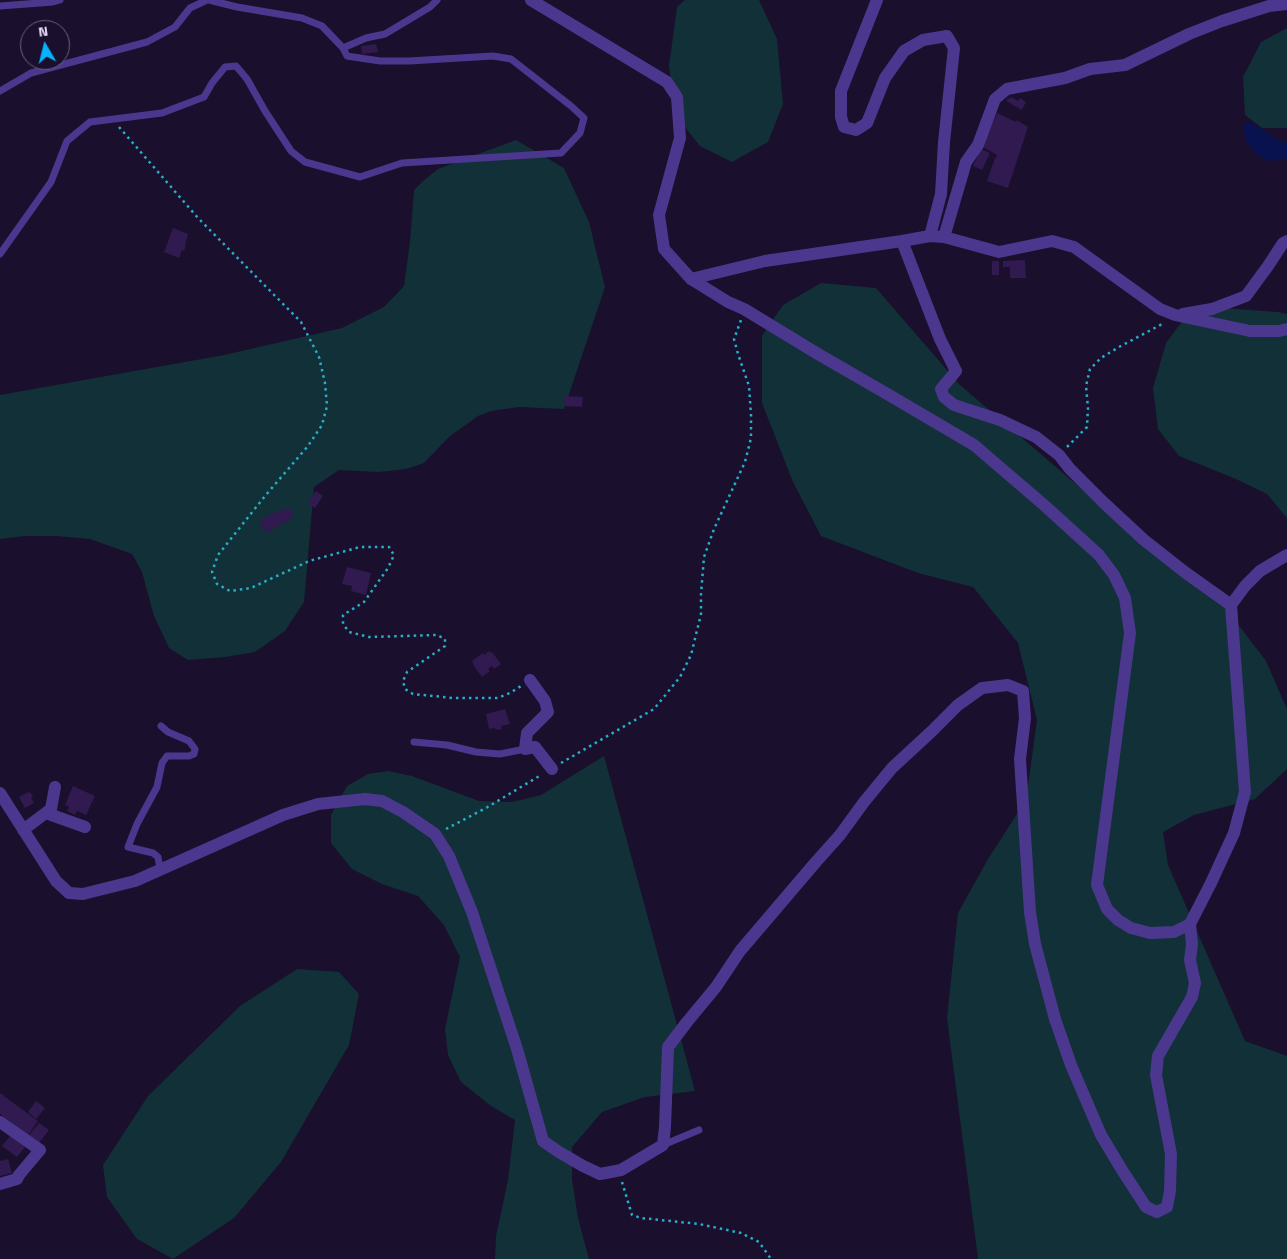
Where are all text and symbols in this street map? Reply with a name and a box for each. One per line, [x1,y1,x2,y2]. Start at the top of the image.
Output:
north arrow [20,20,70,70]
text: N [37,20,49,42]

